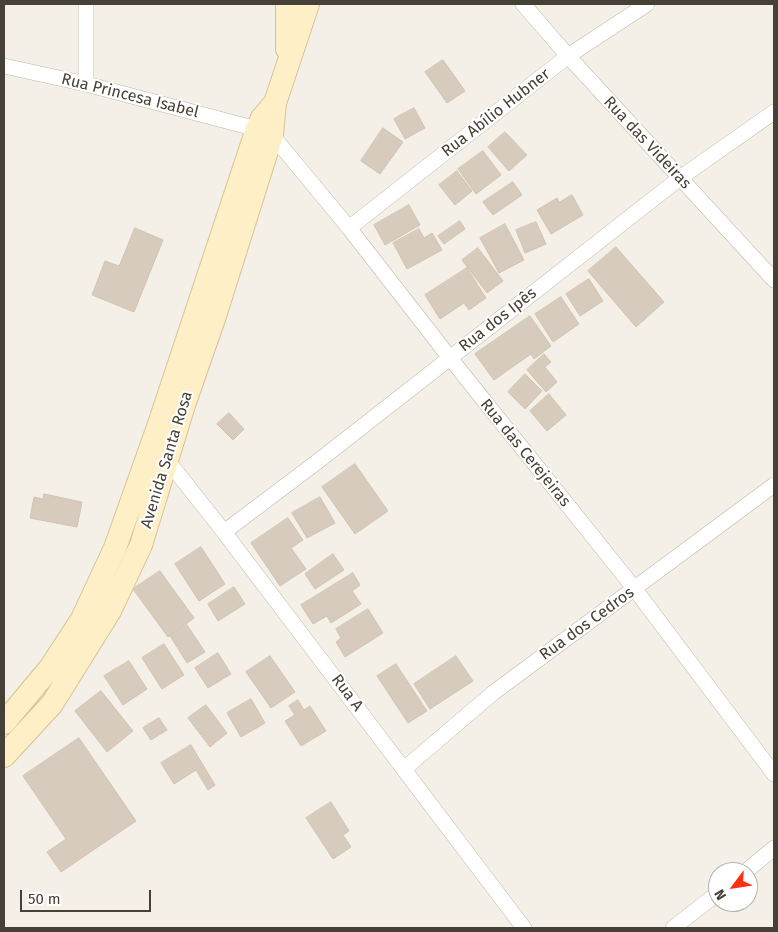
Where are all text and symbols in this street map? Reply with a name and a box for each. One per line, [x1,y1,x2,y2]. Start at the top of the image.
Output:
street label: Rua Abílio Hubner [438,65,554,161]
street label: Rua Princesa Isabel [59,70,201,122]
street label: Rua das Videiras [599,93,695,193]
street label: Rua dos Ipês [455,284,541,356]
street label: Avenida Santa Rosa [137,389,197,531]
street label: Rua das Cerejeiras [476,395,574,511]
street label: Rua dos Cedros [536,583,638,665]
street label: Rua A [327,671,367,715]
north arrow [708,862,758,912]
scale bar [22,880,154,912]
text: N [711,886,730,903]
text: 50 m [28,890,61,908]

